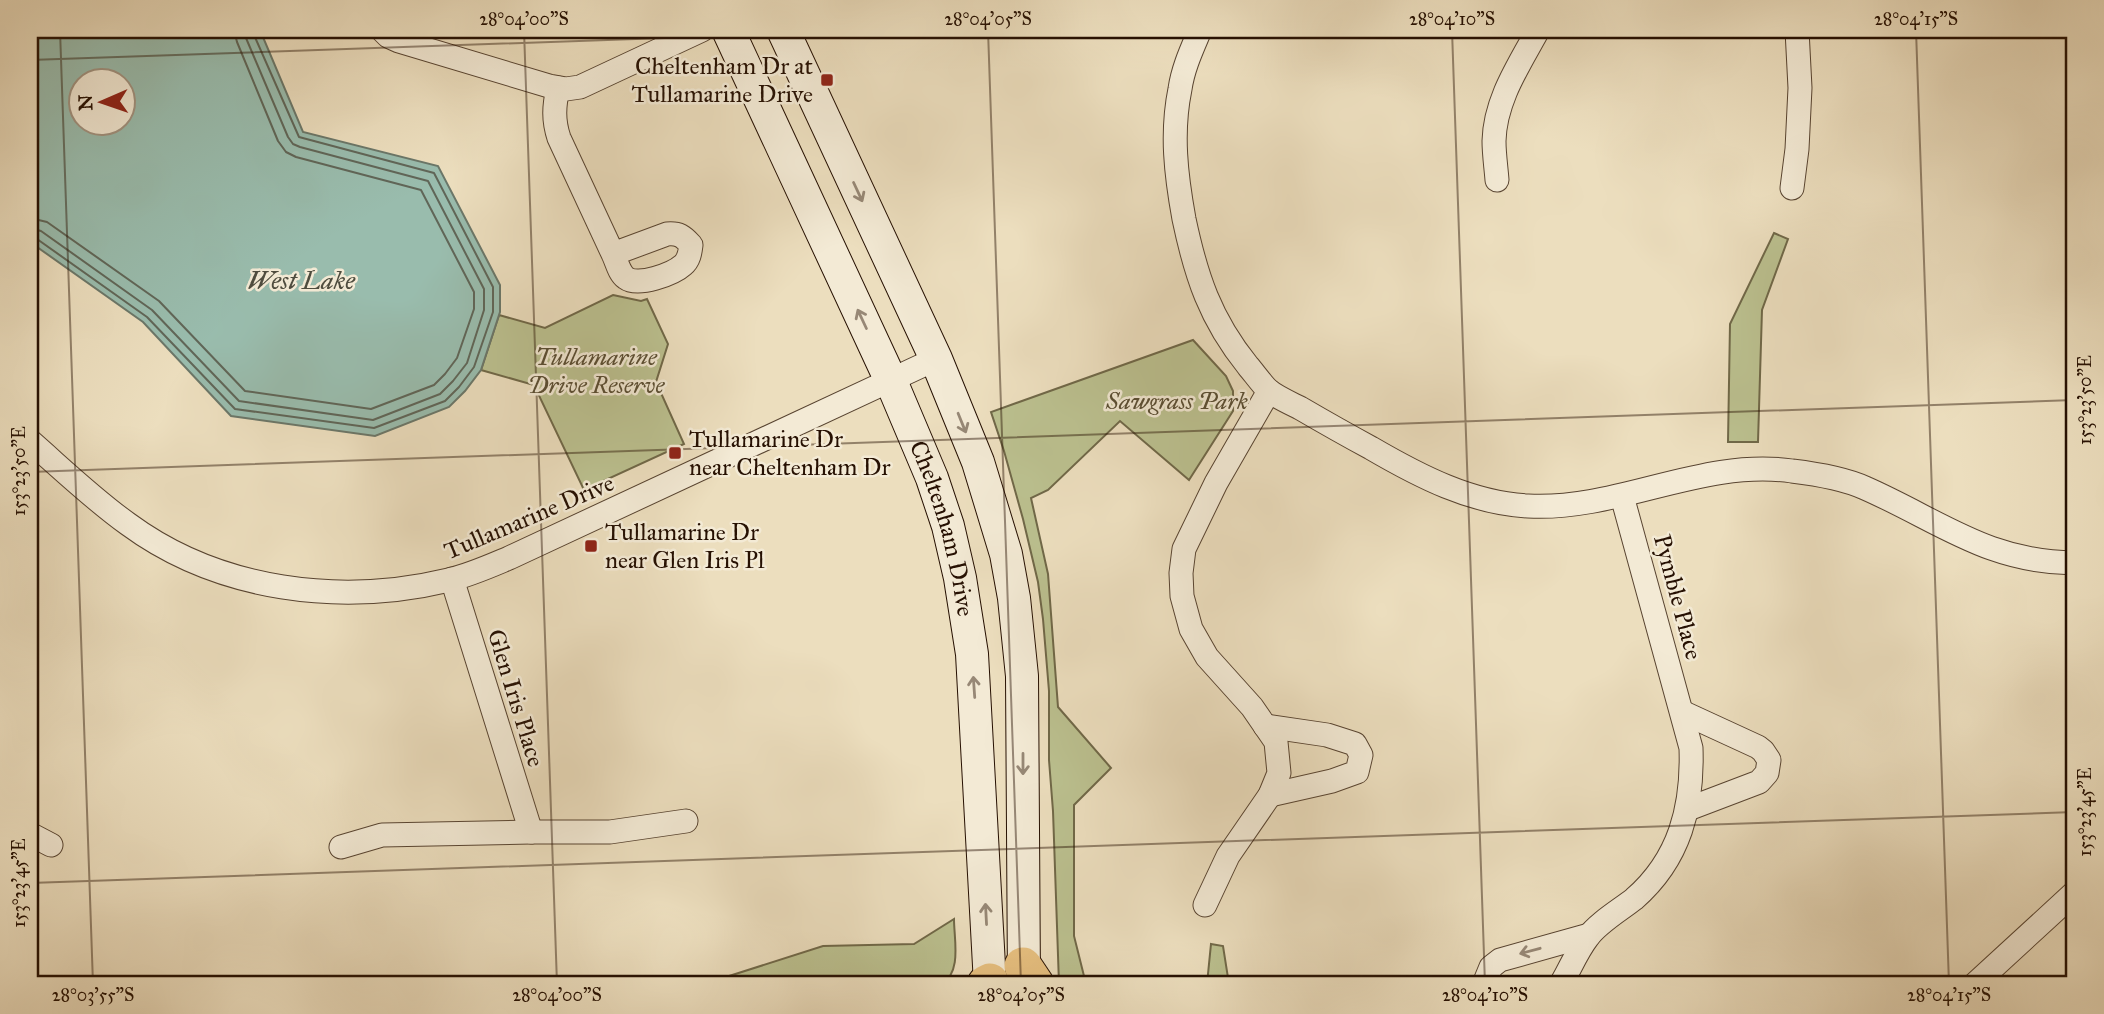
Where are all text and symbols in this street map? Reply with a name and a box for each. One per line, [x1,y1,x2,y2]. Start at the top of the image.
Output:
text: 28°04'00"S [479,8,569,30]
text: 28°04'05"S [944,8,1032,30]
text: 28°04'10"S [1409,8,1495,30]
text: 28°04'15"S [1874,8,1958,30]
place label: Cheltenham Dr at Tullamarine Drive [631,51,814,109]
north arrow [66,66,136,136]
marker: Cheltenham Dr at Tullamarine Drive [819,72,835,88]
text: N [74,94,97,111]
one-way arrow [852,181,865,202]
water label: West Lake [247,264,356,296]
one-way arrow [855,309,869,330]
park label: Tullamarine Drive Reserve [528,342,665,400]
text: 153°23'50"E [2074,355,2096,445]
park label: Sawgrass Park [1105,386,1248,416]
one-way arrow [956,411,969,433]
place label: Tullamarine Dr near Cheltenham Dr [689,424,891,482]
text: 153°23'50"E [8,426,30,516]
street label: Cheltenham Drive [903,436,981,619]
marker: Tullamarine Dr near Cheltenham Dr [667,445,683,461]
street label: Tullamarine Drive [440,468,618,566]
place label: Tullamarine Dr near Glen Iris Pl [605,517,765,575]
street label: Pymble Place [1647,531,1709,663]
marker: Tullamarine Dr near Glen Iris Pl [583,538,599,554]
street label: Glen Iris Place [481,626,551,770]
one-way arrow [967,676,980,698]
one-way arrow [1016,752,1030,775]
text: 153°23'45"E [2074,767,2096,857]
text: 153°23'45"E [8,838,30,928]
one-way arrow [980,902,993,925]
one-way arrow [1519,945,1541,958]
text: 28°03'55"S [52,984,134,1006]
text: 28°04'00"S [512,984,602,1006]
text: 28°04'05"S [977,984,1065,1006]
text: 28°04'10"S [1442,984,1528,1006]
text: 28°04'15"S [1907,984,1991,1006]

